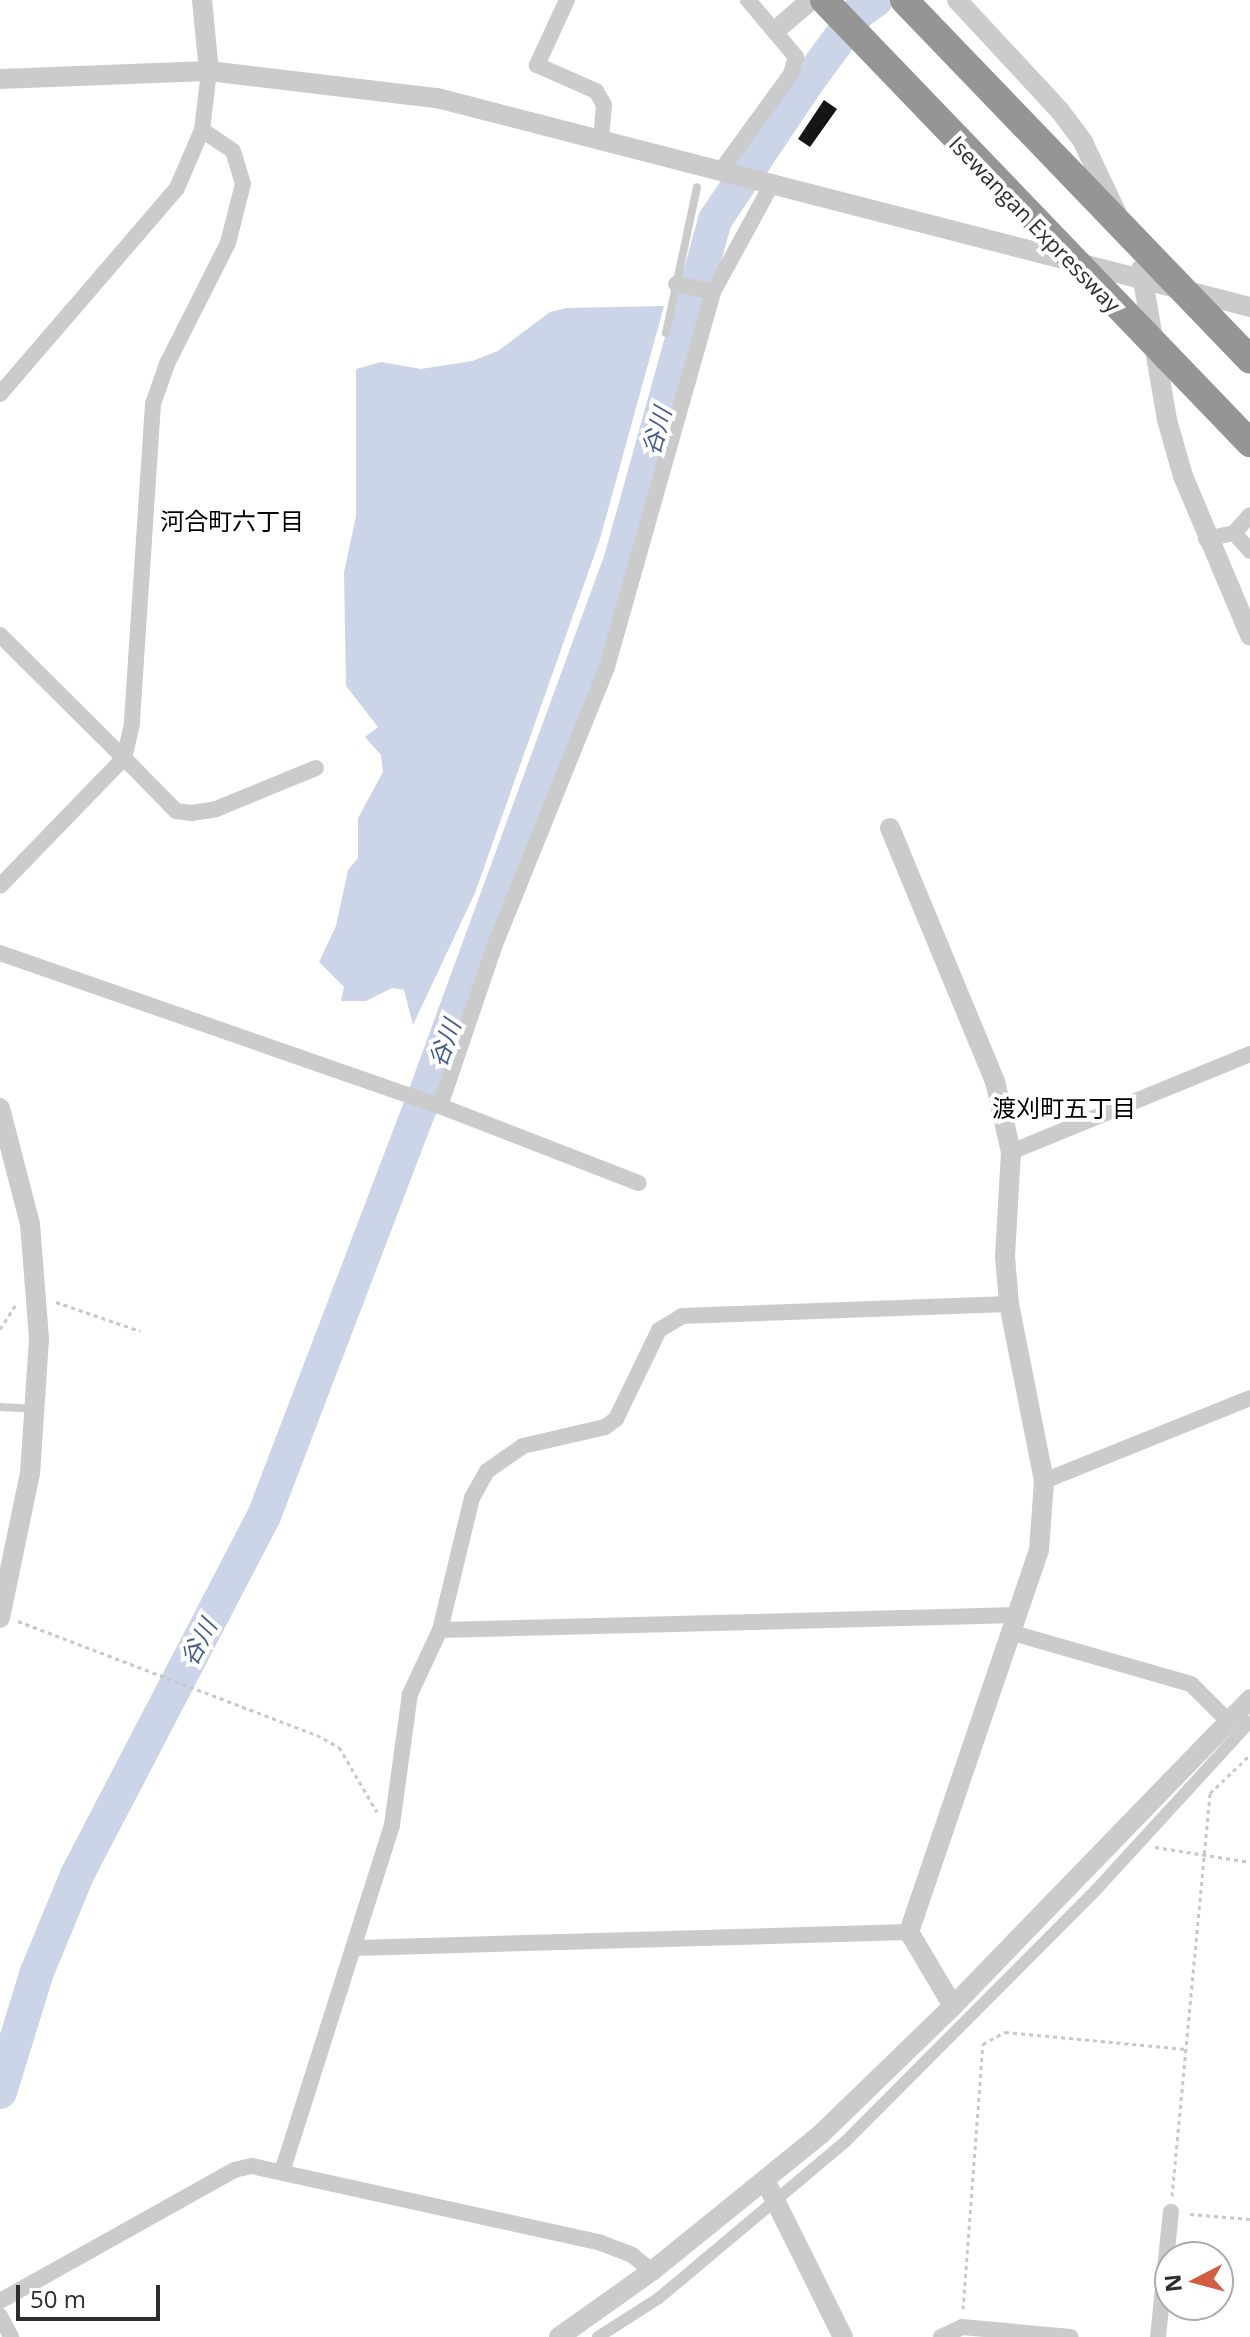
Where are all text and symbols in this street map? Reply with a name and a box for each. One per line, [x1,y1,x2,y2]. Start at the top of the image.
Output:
street label: Isewangan Expressway [944,130,1126,318]
water label: 谷川 [636,404,676,458]
district label: 河合町六丁目 [160,507,304,535]
water label: 谷川 [422,1016,466,1070]
district label: 渡刈町五丁目 [992,1094,1136,1122]
water label: 谷川 [174,1614,222,1670]
north arrow [1154,2241,1234,2321]
scale bar [20,2269,164,2319]
text: N [1156,2273,1188,2294]
text: 50 m [30,2282,86,2315]

